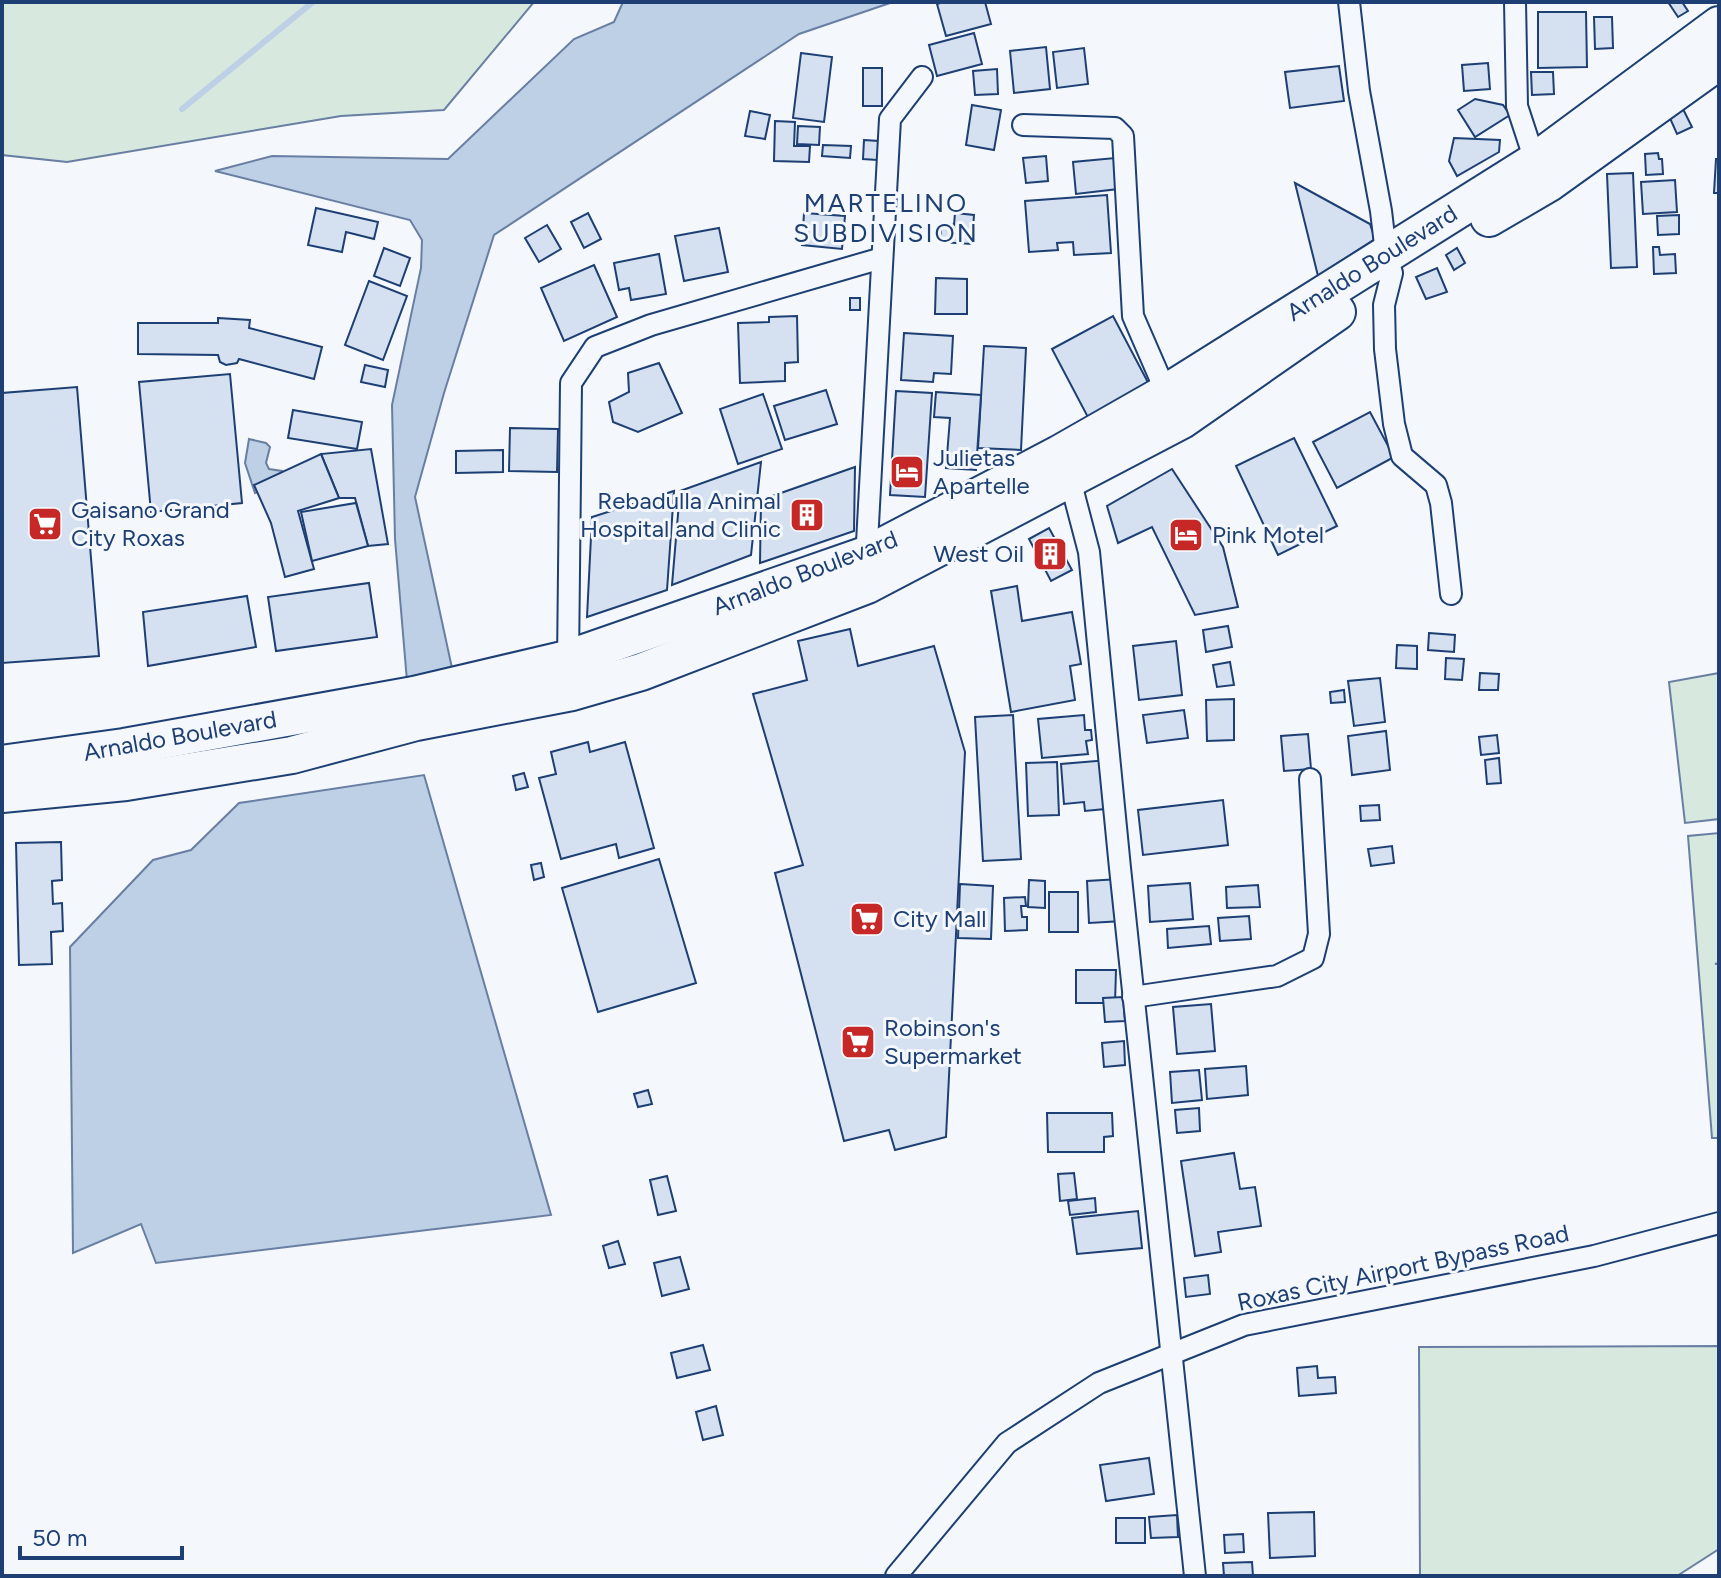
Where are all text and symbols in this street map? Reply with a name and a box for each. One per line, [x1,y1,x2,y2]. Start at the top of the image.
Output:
district label: MARTELINO SUBDIVISION [793,187,979,249]
street label: Arnaldo Boulevard [1281,198,1462,327]
place label: Julietas Apartelle [933,443,1030,500]
hotel icon: Julietas Apartelle [888,453,926,491]
place label: Rebadulla Animal Hospital and Clinic [580,486,781,543]
place label: Gaisano Grand City Roxas [71,495,230,552]
building icon: Rebadulla Animal Hospital and Clinic [788,496,826,534]
supermarket icon: Gaisano Grand City Roxas [26,505,64,543]
hotel icon: Pink Motel [1167,516,1205,554]
place label: Pink Motel [1212,520,1324,549]
street label: Arnaldo Boulevard [708,524,901,621]
building icon: West Oil [1031,535,1069,573]
place label: West Oil [933,539,1024,568]
street label: Arnaldo Boulevard [81,704,279,767]
supermarket icon: City Mall [848,900,886,938]
place label: City Mall [893,904,987,933]
place label: Robinson's Supermarket [884,1013,1022,1070]
supermarket icon: Robinson's Supermarket [839,1023,877,1061]
street label: Roxas City Airport Bypass Road [1234,1218,1571,1317]
scale bar [20,1510,182,1560]
text: 50 m [32,1523,88,1552]

